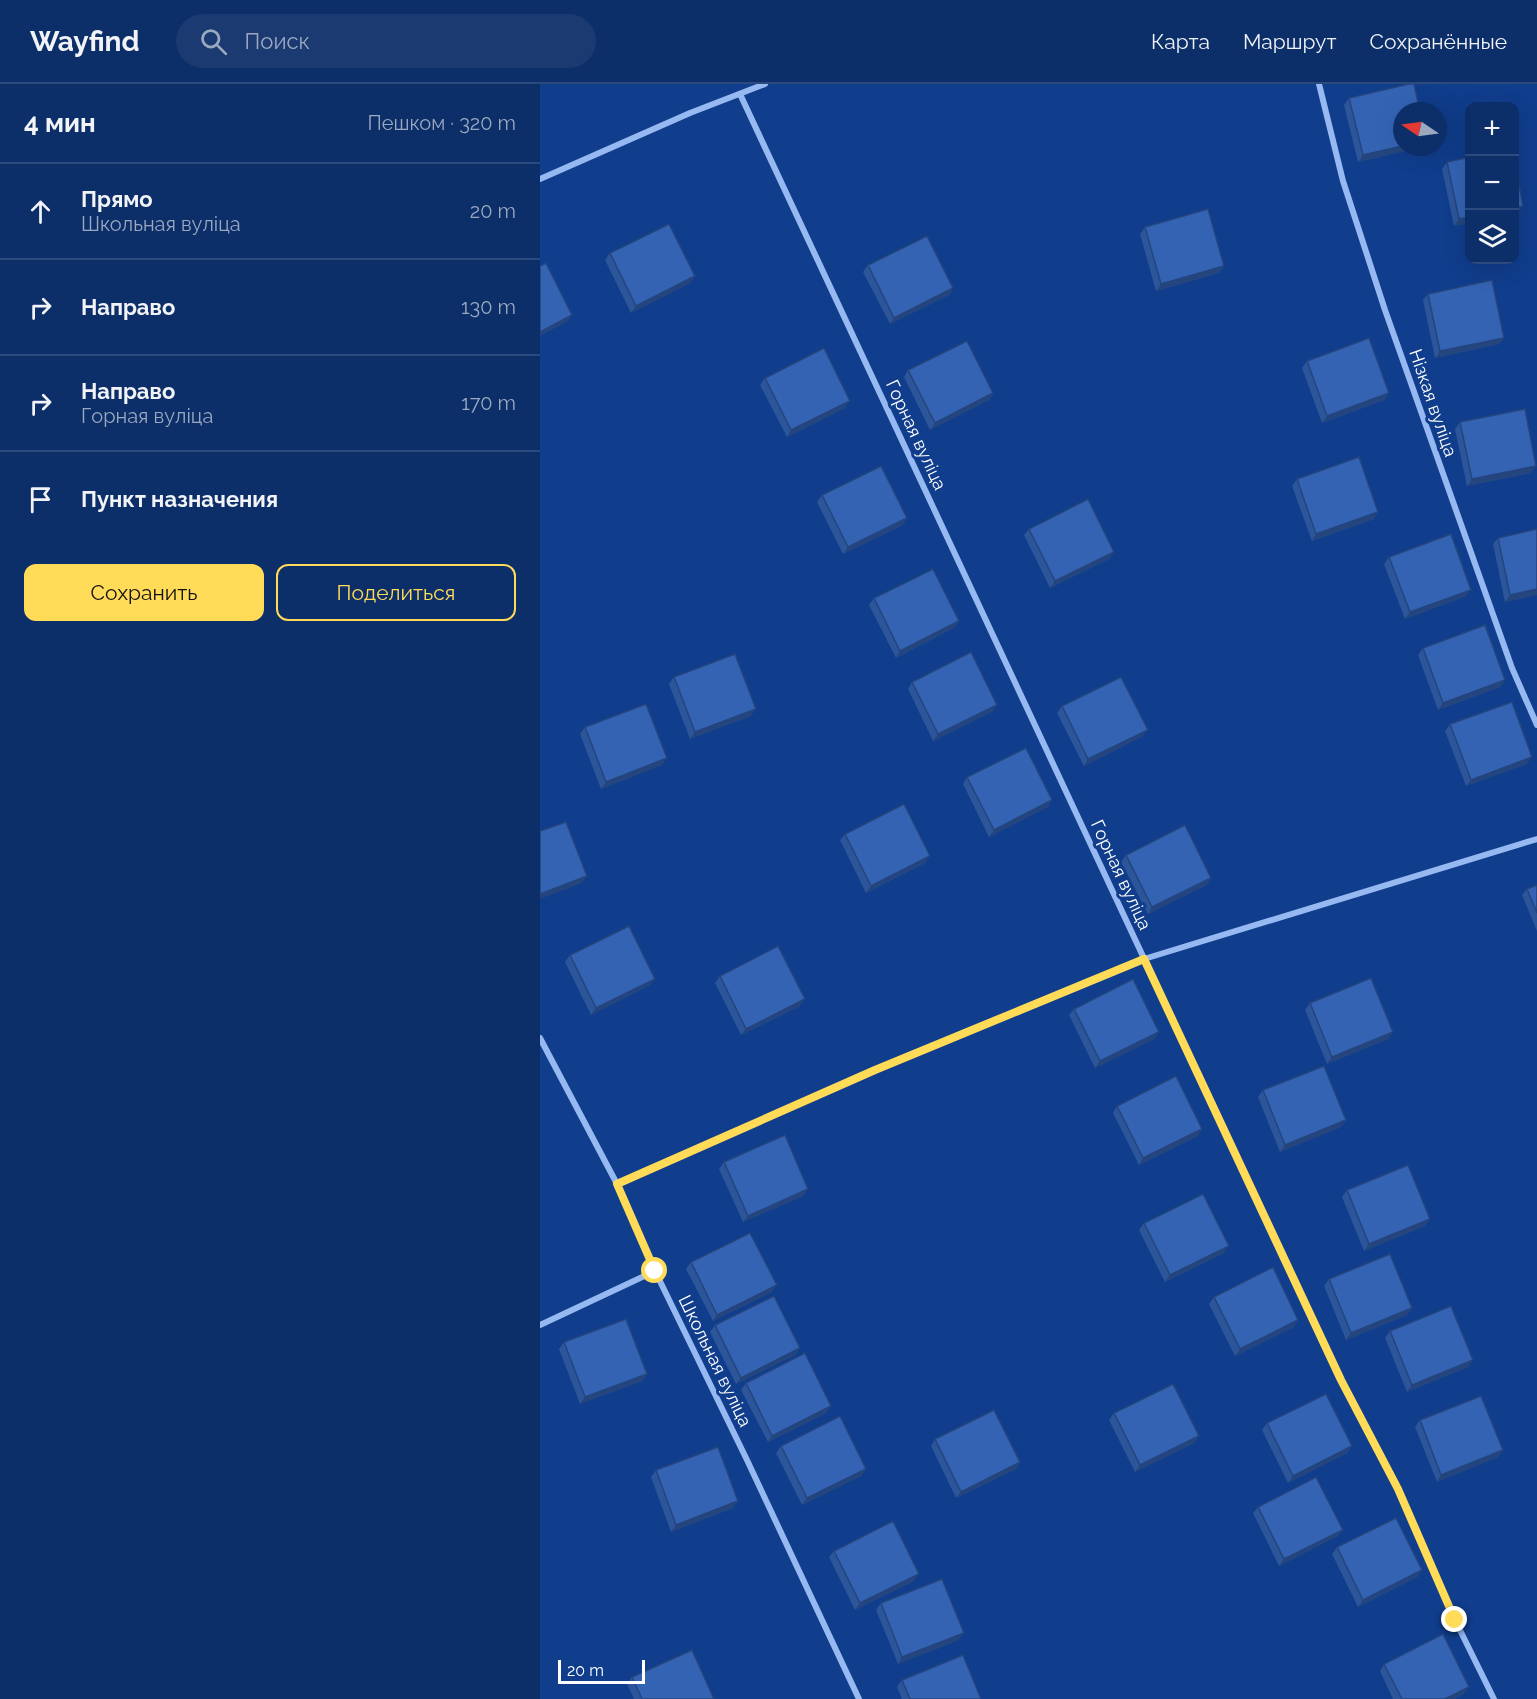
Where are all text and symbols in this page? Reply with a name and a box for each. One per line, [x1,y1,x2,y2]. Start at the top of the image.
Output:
search box [176,14,596,68]
text: Wayfind [30,25,140,58]
icon: search [197,25,230,58]
text: Поиск [245,28,310,54]
text: Карта [1151,29,1210,54]
text: Маршрут [1243,29,1336,54]
text: Сохранённые [1369,29,1507,54]
north arrow [1393,102,1447,156]
map controls [1465,102,1519,264]
button: + [1465,102,1519,156]
text: 4 мин [24,108,96,138]
text: Пешком · 320 m [367,111,516,135]
button: − [1465,156,1519,210]
text: Прямо [81,186,153,212]
icon: ahead [24,195,57,228]
text: 20 m [470,199,516,223]
button: layers [1465,210,1519,264]
text: Школьная вуліца [81,212,241,236]
icon: right [24,291,57,324]
text: Направо [81,294,175,320]
text: 130 m [461,295,516,319]
street label: Нізкая вуліца [1405,346,1462,459]
street label: Горная вуліца [882,376,951,493]
text: Направо [81,378,175,404]
icon: right [24,387,57,420]
text: 170 m [461,391,516,415]
text: Горная вуліца [81,404,213,428]
icon: arrive [24,483,57,516]
text: Пункт назначения [81,486,278,512]
button: Сохранить [24,564,264,621]
button: Поделиться [276,564,516,621]
street label: Горная вуліца [1087,816,1156,933]
route start [641,1257,667,1283]
street label: Школьная вуліца [675,1292,756,1430]
route end [1441,1606,1467,1632]
scale bar [558,1657,645,1684]
text: 20 m [567,1661,604,1680]

